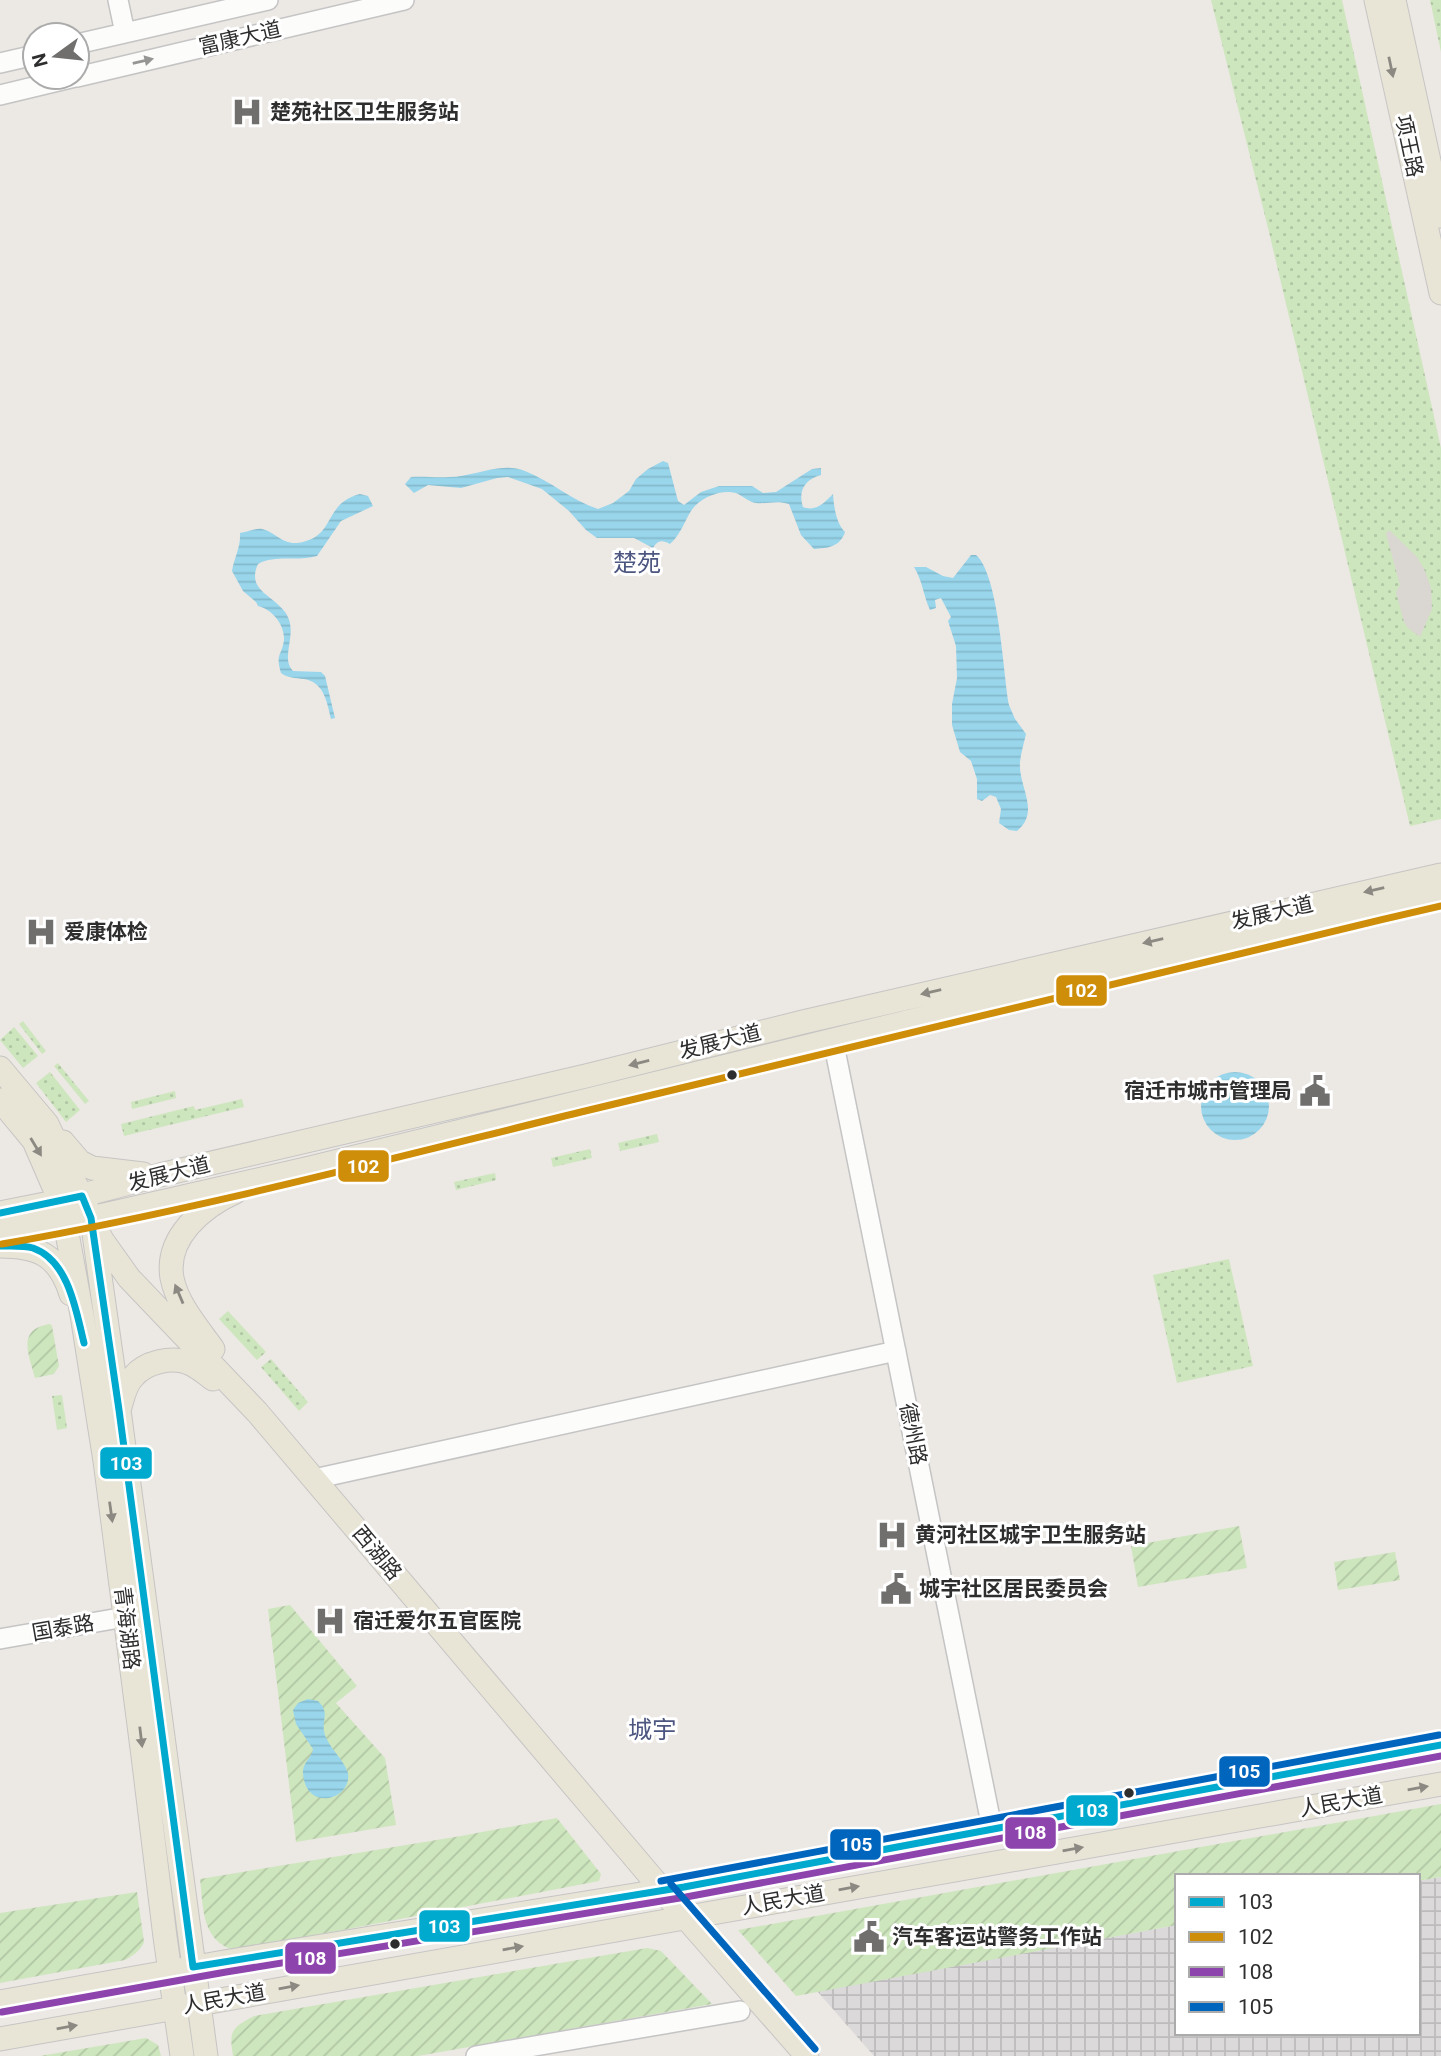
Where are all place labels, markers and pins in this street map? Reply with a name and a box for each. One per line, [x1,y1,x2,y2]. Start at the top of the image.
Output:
hospital icon: 楚苑社区卫生服务站 [230,95,264,129]
place label: 楚苑社区卫生服务站 [270,100,459,124]
hospital icon: 爱康体检 [24,915,58,949]
place label: 爱康体检 [64,920,148,944]
unlabelled marker [725,1068,739,1082]
public building icon: 宿迁市城市管理局 [1298,1074,1332,1108]
place label: 宿迁市城市管理局 [1124,1079,1292,1103]
hospital icon: 黄河社区城宇卫生服务站 [875,1518,909,1552]
place label: 黄河社区城宇卫生服务站 [915,1523,1146,1547]
public building icon: 城宇社区居民委员会 [879,1572,913,1606]
place label: 城宇社区居民委员会 [919,1577,1108,1601]
hospital icon: 宿迁爱尔五官医院 [313,1604,347,1638]
place label: 宿迁爱尔五官医院 [353,1609,521,1633]
unlabelled marker [1122,1786,1136,1800]
public building icon: 汽车客运站警务工作站 [852,1920,886,1954]
place label: 汽车客运站警务工作站 [892,1925,1102,1949]
unlabelled marker [388,1937,402,1951]

